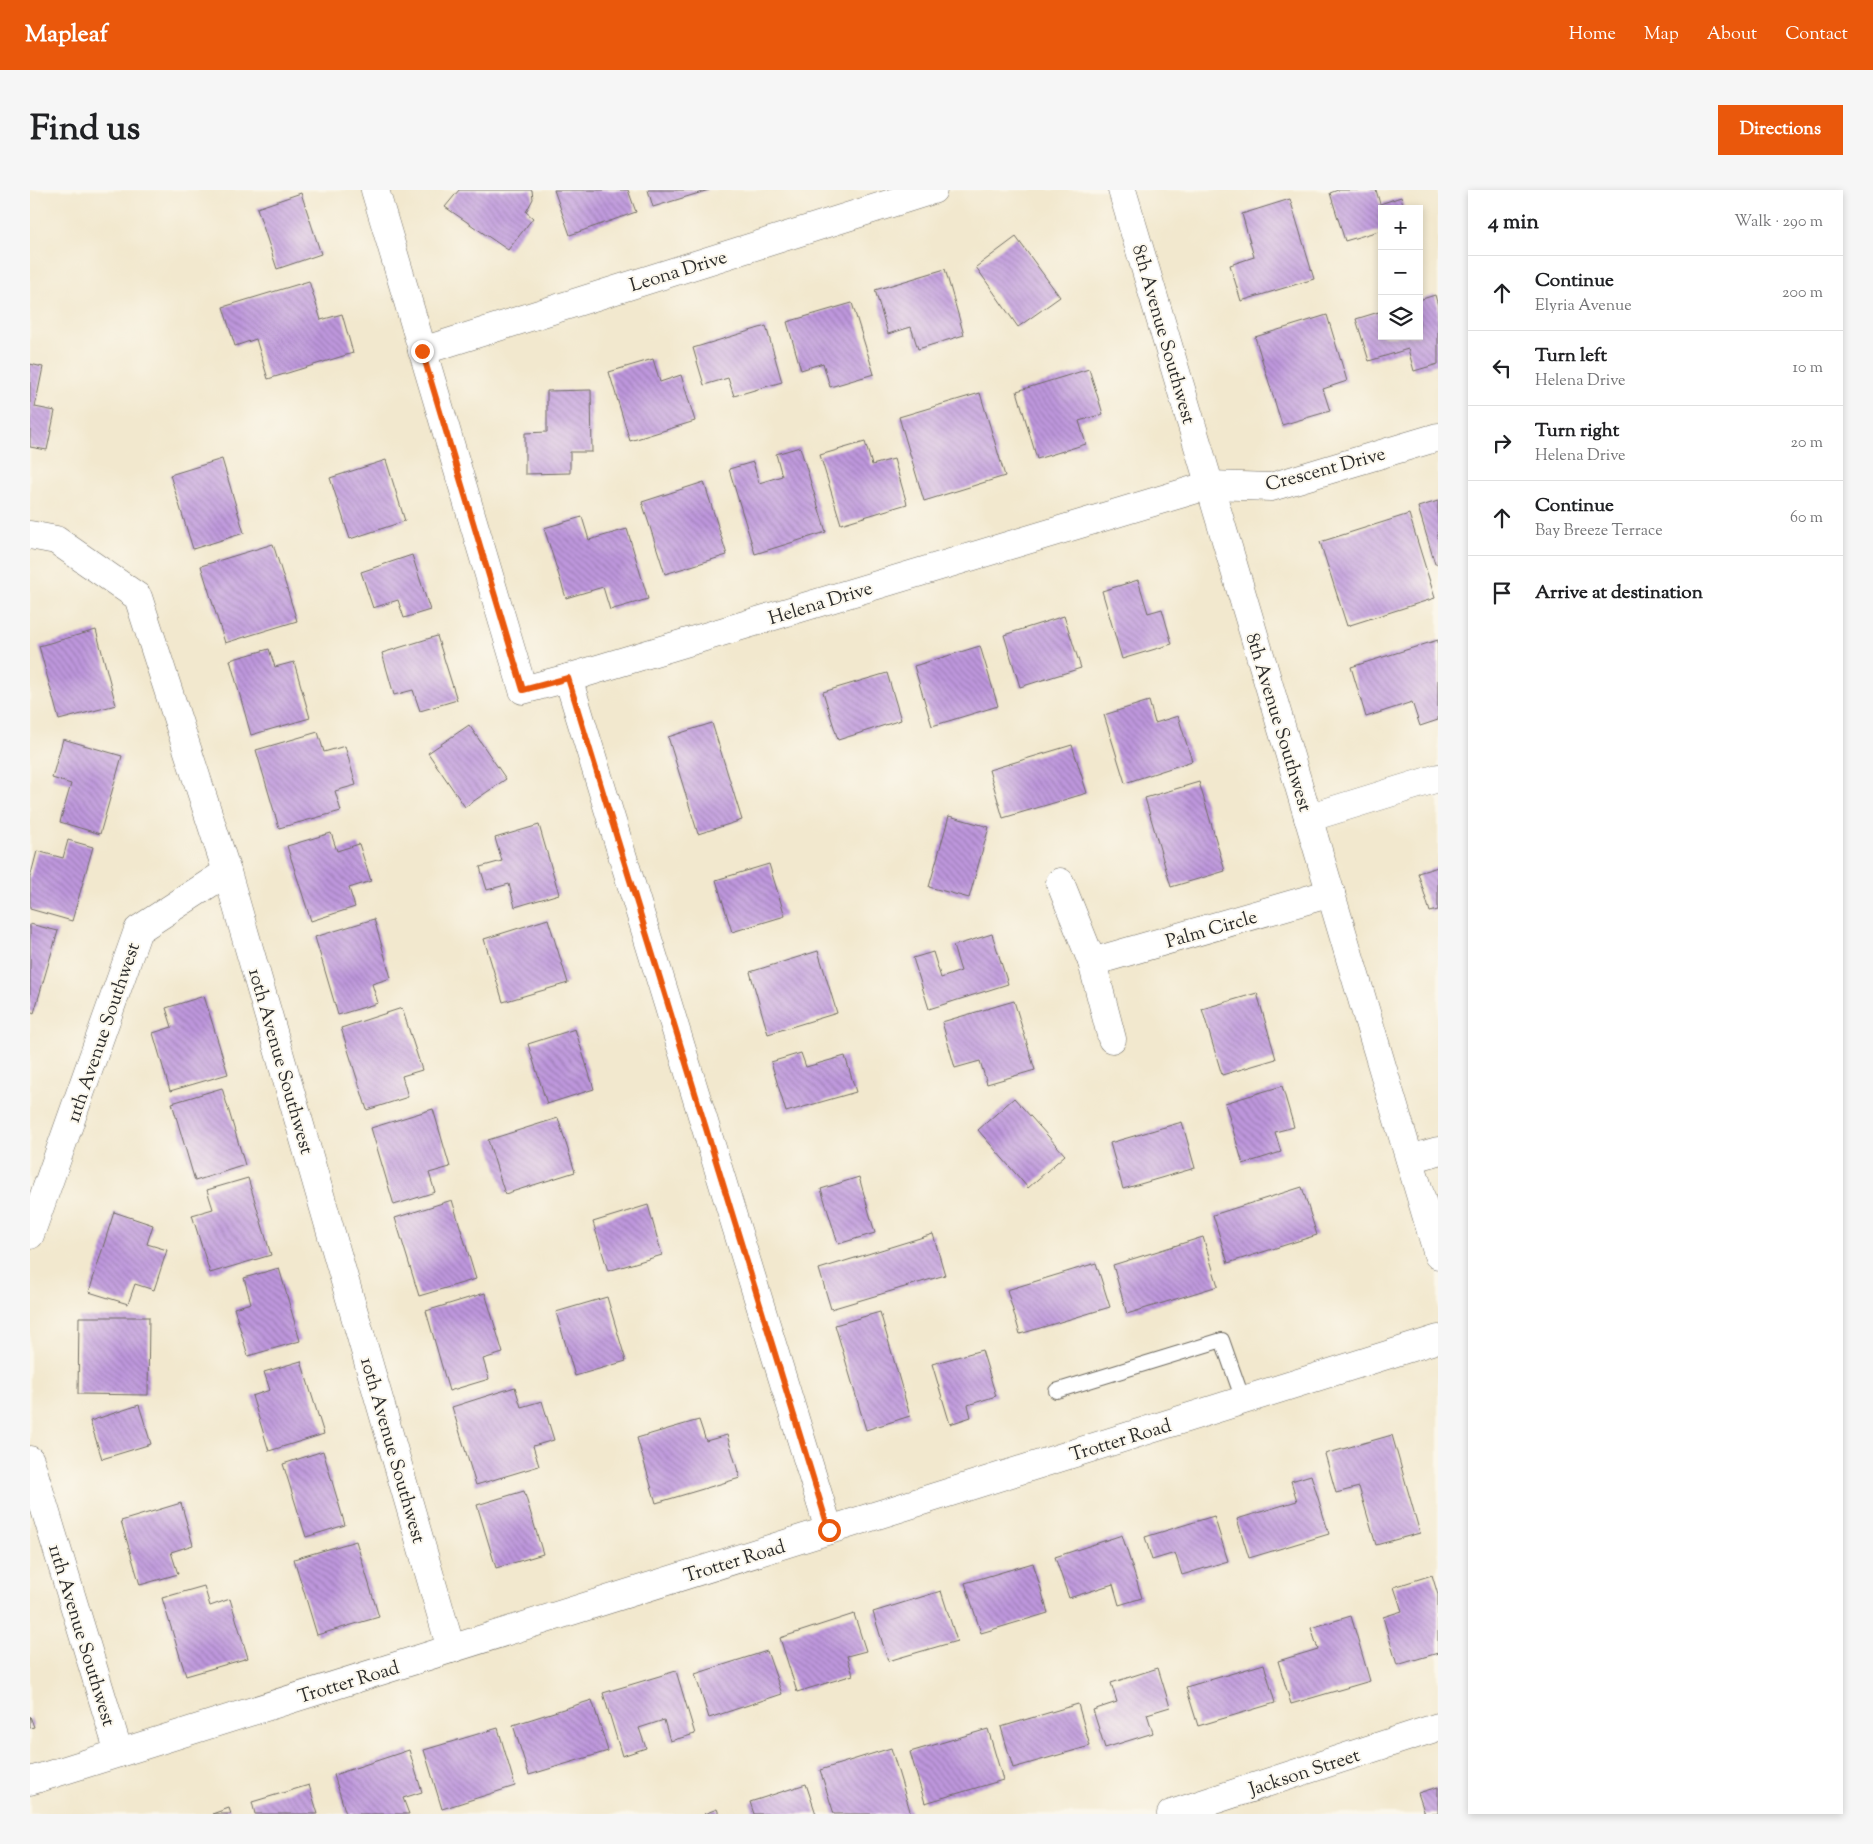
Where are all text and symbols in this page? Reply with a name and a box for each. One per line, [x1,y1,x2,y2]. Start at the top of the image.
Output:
text: Mapleaf [25,18,108,52]
text: Home [1569,22,1616,48]
text: Map [1644,22,1679,48]
text: About [1707,22,1757,48]
text: Contact [1785,22,1848,48]
text: Find us [30,105,140,156]
button: Directions [1718,105,1843,155]
map controls [1378,205,1423,340]
button: + [1378,205,1423,250]
text: 4 min [1488,208,1539,238]
text: Walk · 290 m [1734,211,1823,234]
street label: 8th Avenue Southwest [1124,242,1201,428]
street label: Leona Drive [627,245,731,300]
button: − [1378,250,1423,295]
text: Continue [1535,268,1614,295]
icon: ahead [1488,279,1516,307]
text: 200 m [1782,282,1823,305]
button: layers [1378,295,1423,340]
text: Elyria Avenue [1535,295,1632,318]
route end [411,340,434,363]
text: Turn left [1535,343,1607,370]
icon: left [1488,354,1516,382]
text: 10 m [1793,357,1823,380]
text: Helena Drive [1535,370,1626,393]
text: Turn right [1535,418,1619,445]
icon: right [1488,429,1516,457]
text: 20 m [1790,432,1823,455]
street label: Crescent Drive [1263,441,1389,499]
text: Helena Drive [1535,445,1626,468]
text: Continue [1535,493,1614,520]
icon: ahead [1488,504,1516,532]
text: 60 m [1790,507,1823,530]
text: Bay Breeze Terrace [1535,520,1663,543]
street label: Helena Drive [765,576,876,633]
icon: arrive [1488,579,1516,607]
text: Arrive at destination [1535,580,1703,607]
street label: 8th Avenue Southwest [1238,630,1318,816]
street label: Palm Circle [1163,904,1261,956]
street label: 11th Avenue Southwest [61,939,148,1126]
street label: 10th Avenue Southwest [240,966,319,1158]
street label: 10th Avenue Southwest [352,1355,431,1547]
street label: Trotter Road [1067,1413,1175,1470]
route start [818,1519,841,1542]
street label: Trotter Road [681,1534,789,1591]
street label: 11th Avenue Southwest [40,1542,121,1730]
street label: Trotter Road [295,1655,403,1712]
street label: Jackson Street [1245,1743,1364,1804]

